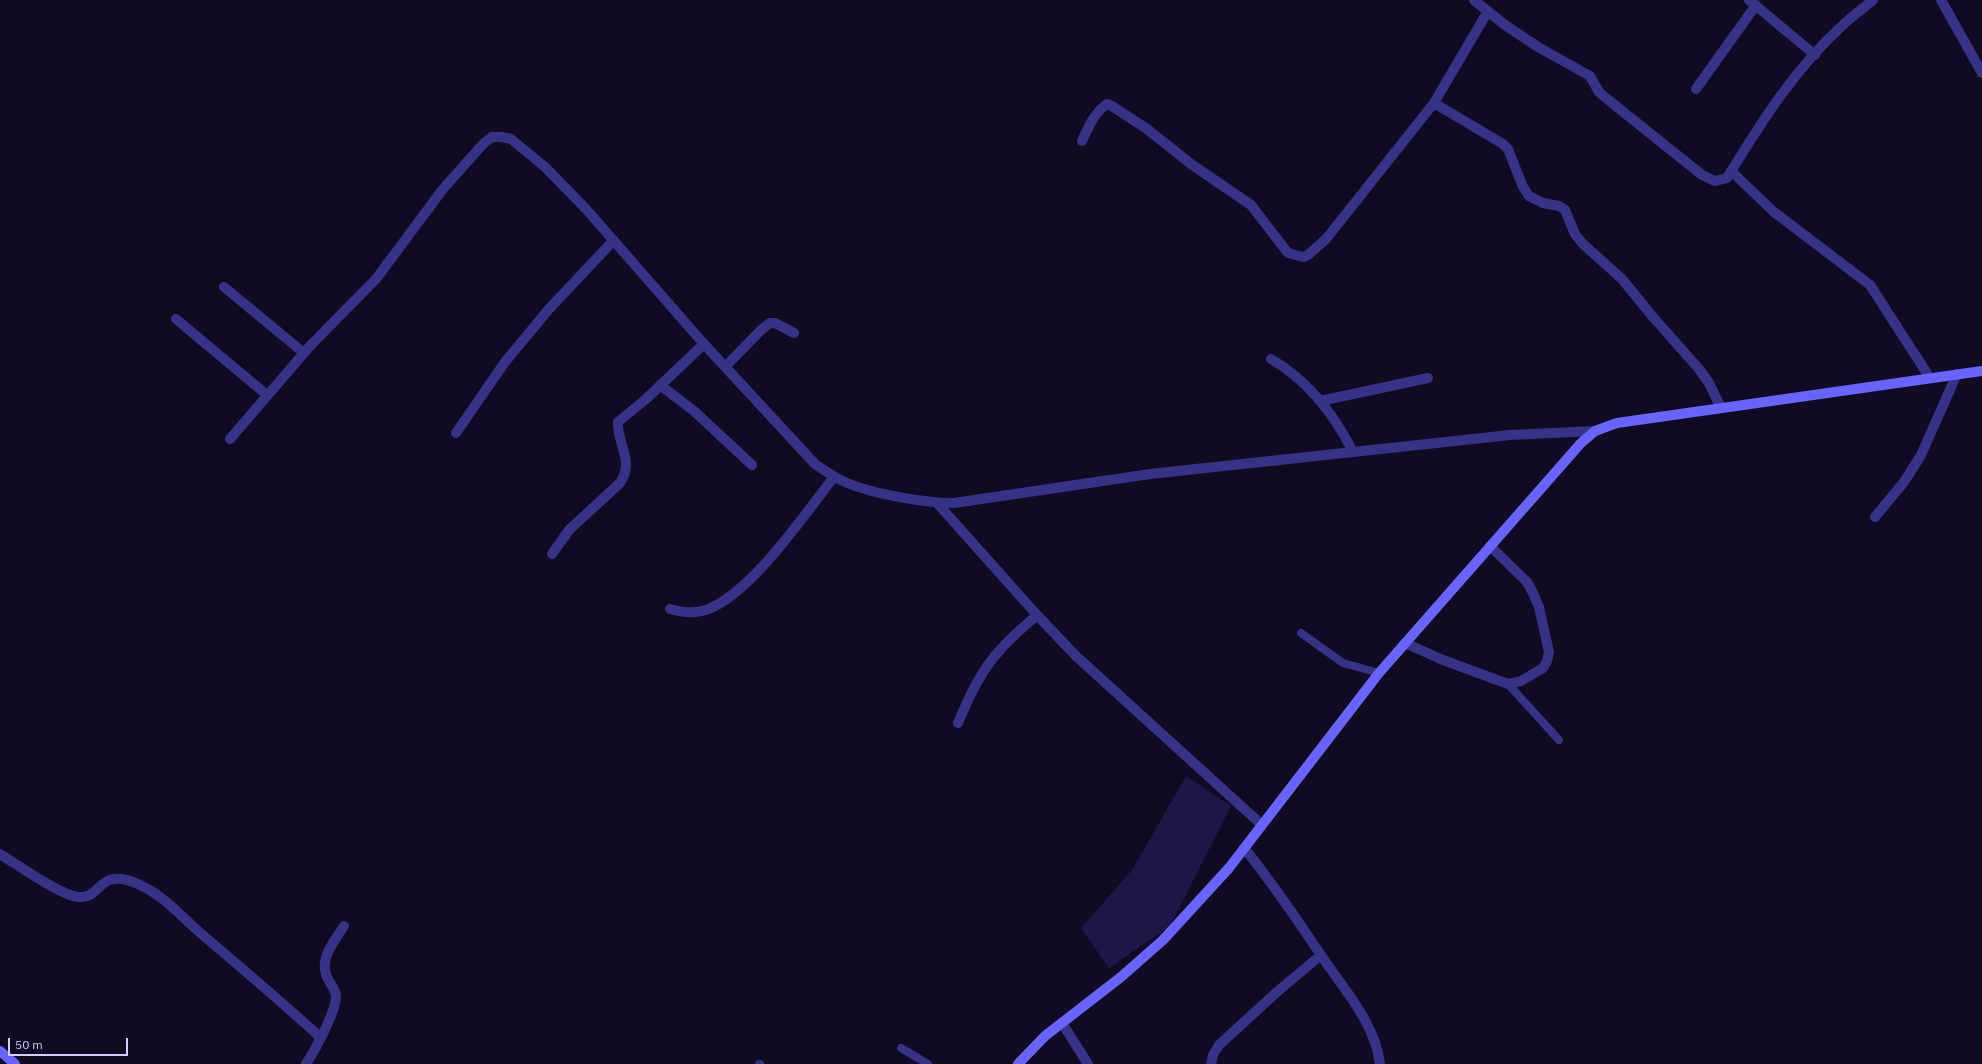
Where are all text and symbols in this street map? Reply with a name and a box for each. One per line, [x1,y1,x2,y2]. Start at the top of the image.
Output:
scale bar [10,1030,130,1056]
text: 50 m [15,1037,43,1052]

